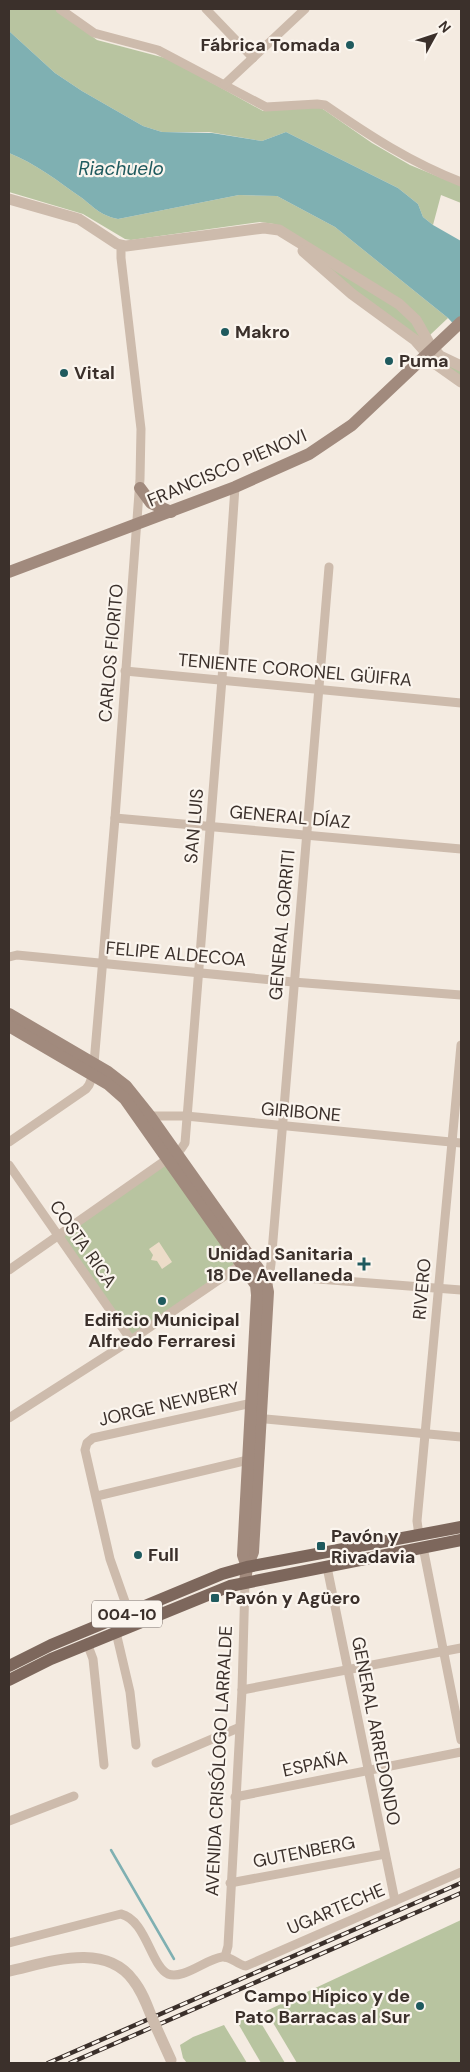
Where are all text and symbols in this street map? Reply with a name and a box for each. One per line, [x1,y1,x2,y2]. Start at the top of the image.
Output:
north arrow [410,10,460,60]
text: N [435,17,455,36]
place label: Fábrica Tomada [201,33,340,57]
marker: Fábrica Tomada [344,39,356,51]
water label: Riachuelo [78,156,164,181]
place label: Makro [235,320,290,344]
marker: Makro [219,326,231,338]
place label: Puma [399,349,449,373]
marker: Puma [383,355,395,367]
place label: Vital [74,361,115,385]
marker: Vital [58,367,70,379]
street label: FRANCISCO PIENOVI [144,424,310,512]
street label: CARLOS FIORITO [93,583,129,723]
street label: TENIENTE CORONEL GÜIFRA [177,648,413,692]
street label: SAN LUIS [179,788,209,864]
street label: GENERAL DÍAZ [228,800,352,834]
street label: GENERAL GORRITI [263,849,301,1001]
street label: FELIPE ALDECOA [105,936,247,972]
street label: GIRIBONE [260,1097,342,1127]
street label: COSTA RICA [44,1195,122,1293]
place label: Unidad Sanitaria 18 De Avellaneda [206,1242,353,1287]
marker: Unidad Sanitaria 18 De Avellaneda [357,1257,371,1271]
street label: RIVERO [407,1257,437,1321]
marker: Edificio Municipal Alfredo Ferraresi [156,1295,168,1307]
place label: Edificio Municipal Alfredo Ferraresi [84,1308,240,1353]
street label: JORGE NEWBERY [96,1376,242,1432]
place label: Pavón y Rivadavia [331,1524,415,1569]
marker: Pavón y Rivadavia [315,1540,327,1552]
place label: Full [148,1543,179,1567]
marker: Full [132,1549,144,1561]
place label: Pavón y Agüero [225,1586,361,1610]
marker: Pavón y Agüero [209,1592,221,1604]
road number: 004-10 [92,1600,162,1628]
street label: AVENIDA CRISÓLOGO LARRALDE [200,1625,238,1897]
street label: GENERAL ARREDONDO [346,1635,406,1828]
street label: ESPAÑA [280,1745,350,1783]
street label: GUTENBERG [251,1830,357,1874]
street label: UGARTECHE [284,1878,388,1940]
place label: Campo Hípico y de Pato Barracas al Sur [235,1984,410,2029]
marker: Campo Hípico y de Pato Barracas al Sur [414,2000,426,2012]

